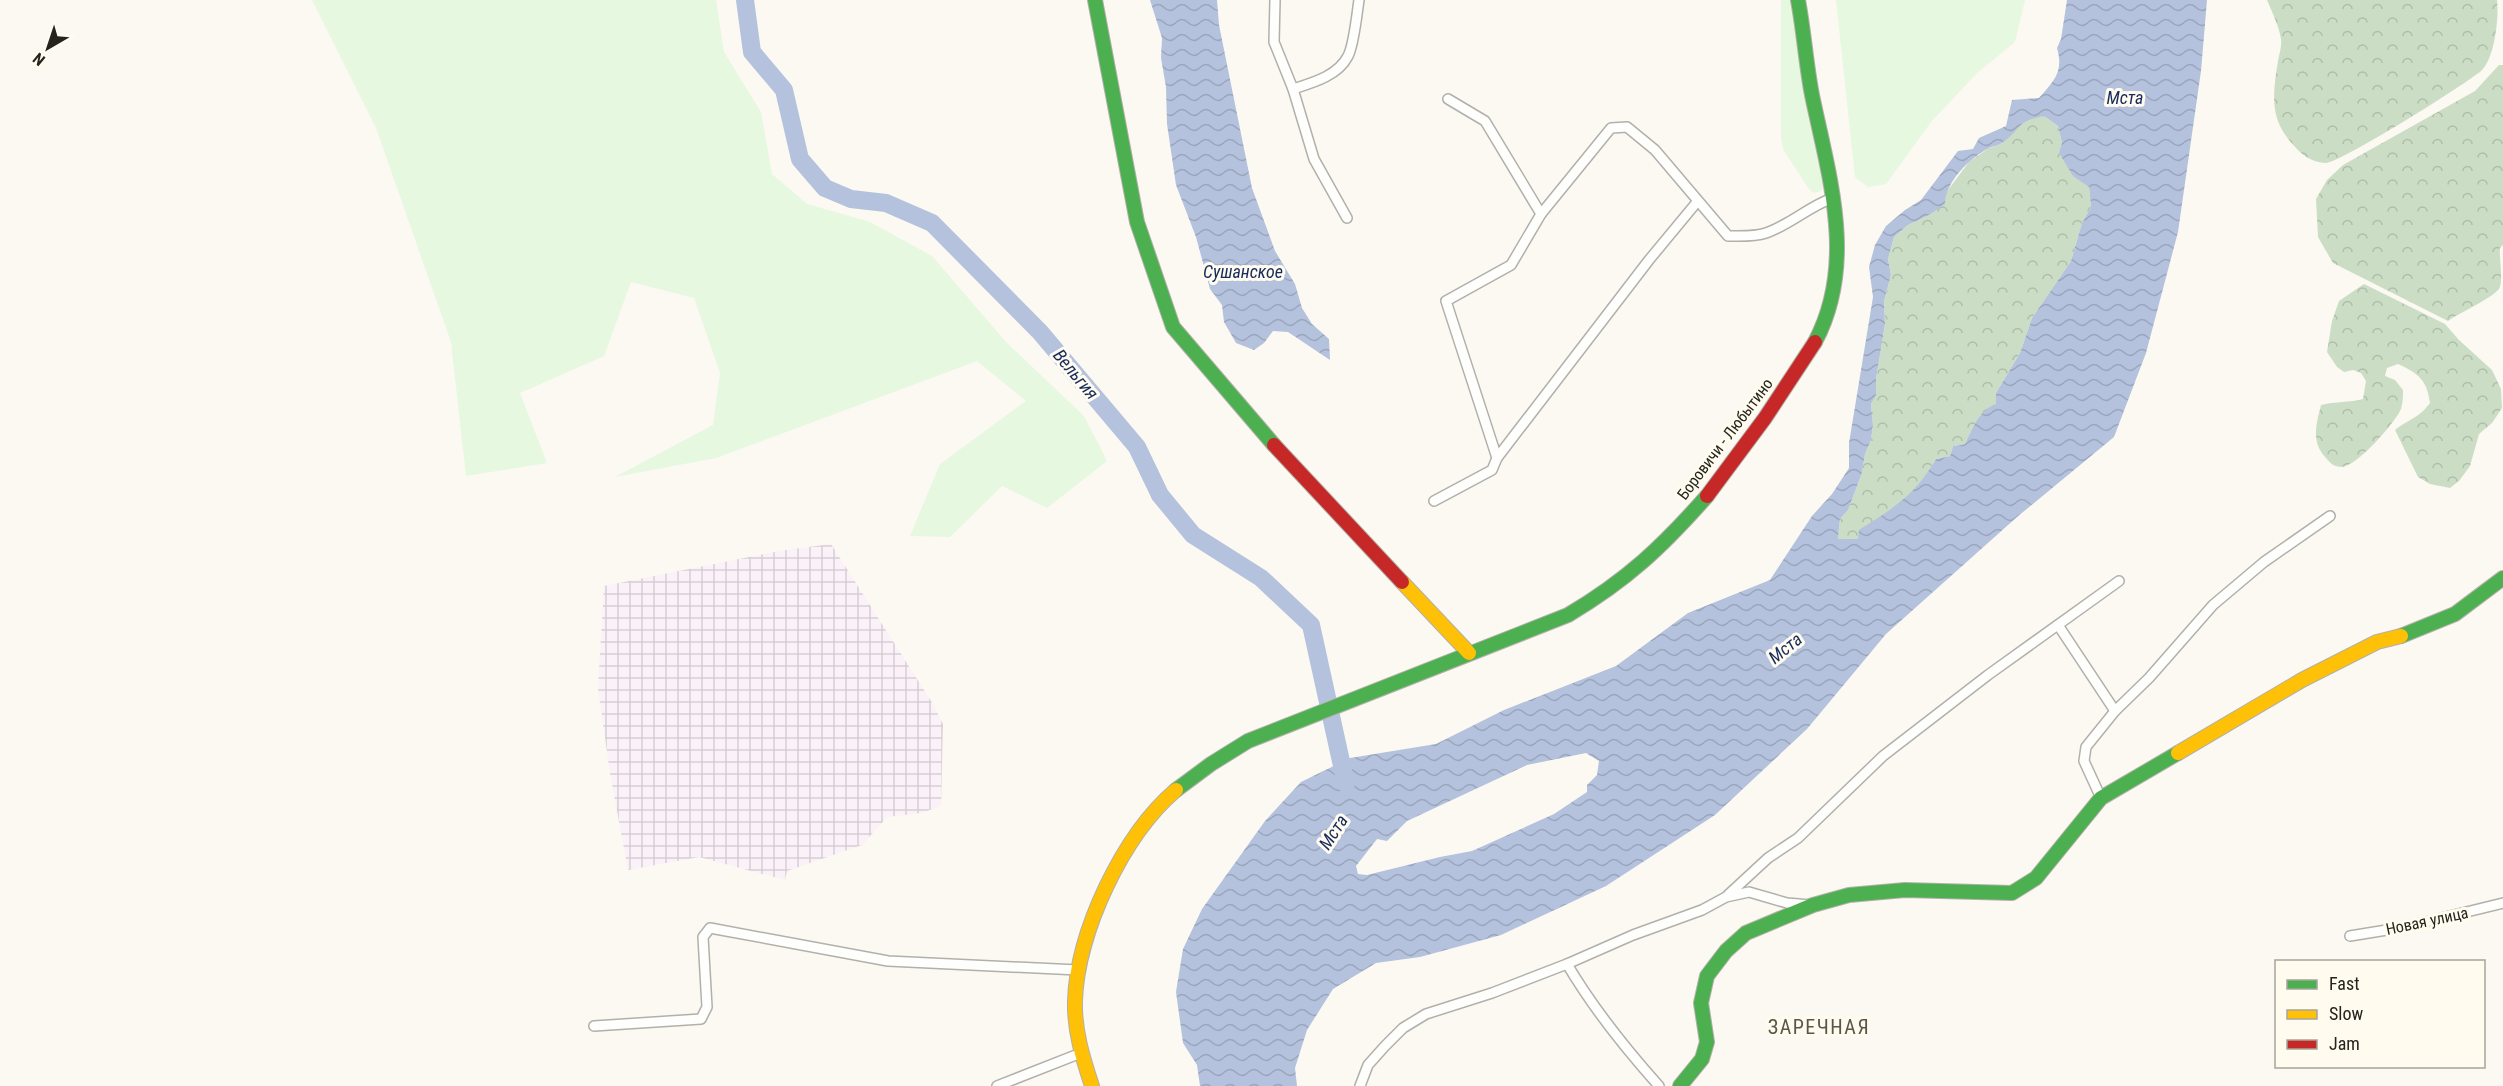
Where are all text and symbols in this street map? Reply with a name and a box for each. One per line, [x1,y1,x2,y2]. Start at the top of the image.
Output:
north arrow [18,18,78,78]
text: N [29,49,49,70]
water label: Мста [2107,87,2143,108]
water label: Сушанское [1203,261,1283,282]
water label: Вельгия [1049,345,1103,403]
street label: Боровичи - Любытино [1673,375,1777,503]
water label: Мста [1764,628,1806,668]
water label: Мста [1314,811,1352,853]
street label: Новая улица [2384,903,2470,939]
legend [2275,960,2485,1068]
text: Fast [2329,973,2360,994]
text: Slow [2329,1003,2364,1024]
district label: ЗАРЕЧНАЯ [1768,1015,1870,1039]
text: Jam [2329,1033,2360,1054]

